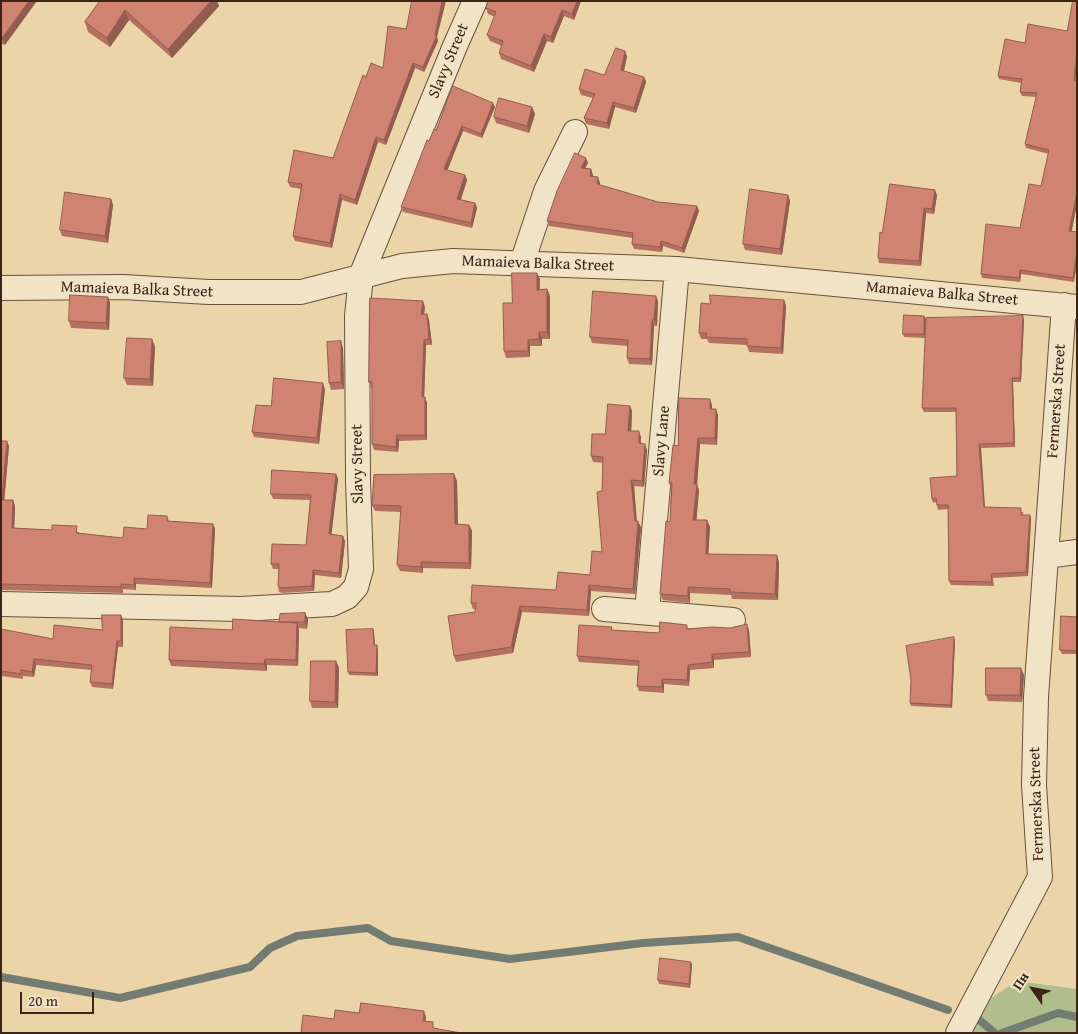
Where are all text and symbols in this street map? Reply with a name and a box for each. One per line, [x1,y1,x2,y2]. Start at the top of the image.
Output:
street label: Slavy Street [425,21,473,101]
street label: Mamaieva Balka Street [461,252,615,276]
street label: Mamaieva Balka Street [60,278,214,302]
street label: Mamaieva Balka Street [865,278,1019,310]
street label: Fermerska Street [1043,343,1071,459]
street label: Slavy Lane [649,405,675,477]
street label: Slavy Street [348,424,368,504]
street label: Fermerska Street [1025,746,1049,862]
north arrow [1008,964,1058,1014]
text: Пн [1007,968,1034,994]
scale bar [22,982,96,1014]
text: 20 m [28,990,58,1011]

